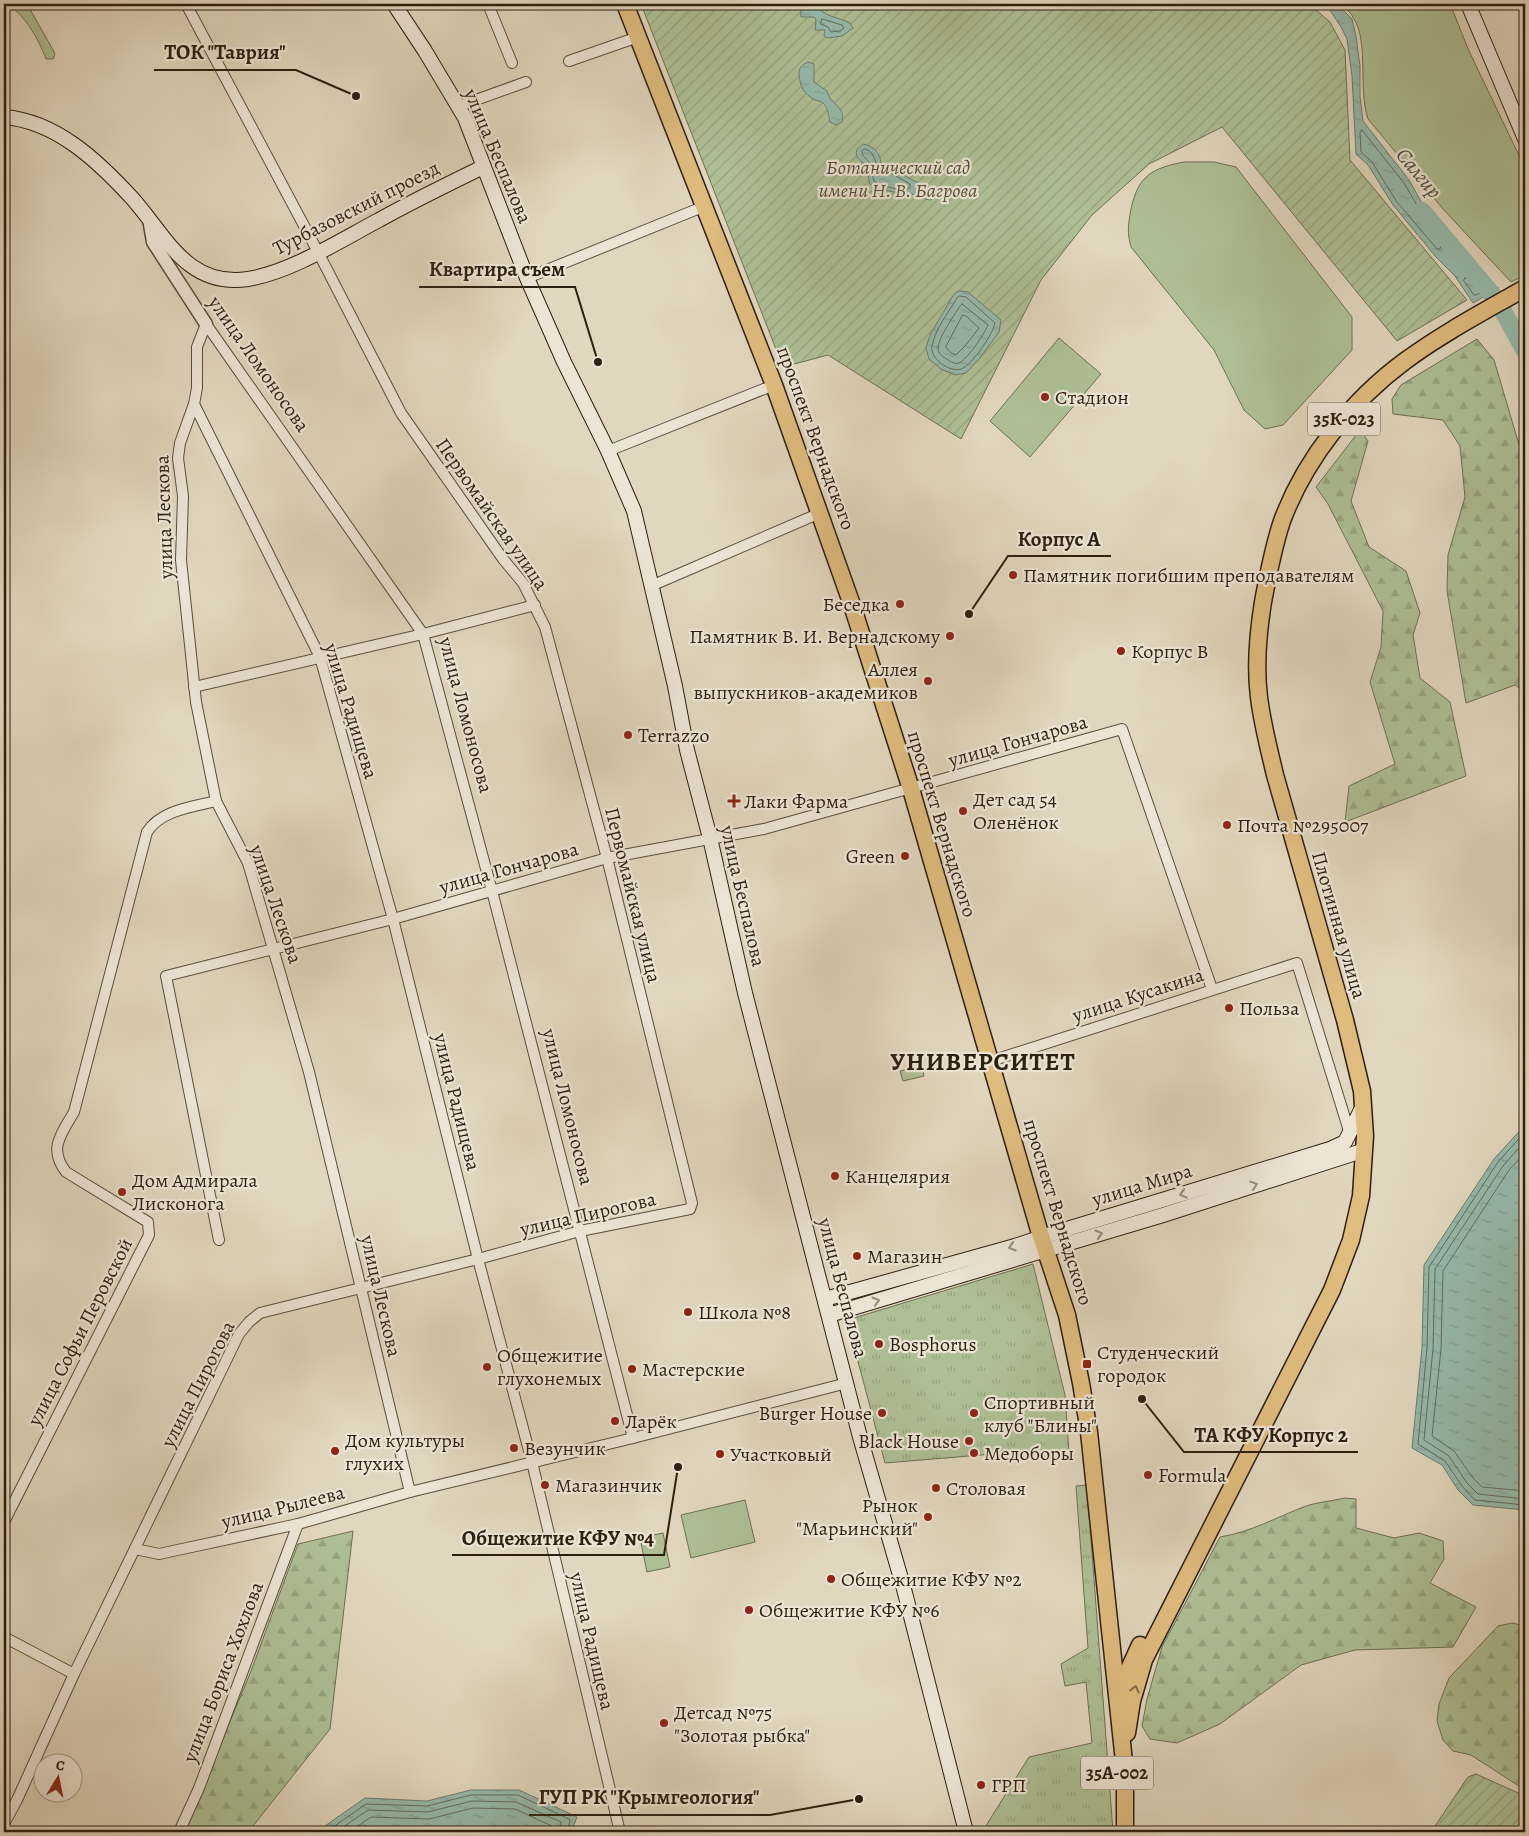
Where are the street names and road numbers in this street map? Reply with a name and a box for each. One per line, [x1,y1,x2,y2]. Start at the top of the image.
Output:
street label: улица Беспалова [457,83,539,228]
street label: Турбазовский проезд [268,154,444,262]
street label: улица Ломоносова [201,290,316,438]
street label: проспект Вернадского [770,342,862,534]
road number: 35К-023 [1308,402,1380,436]
street label: Первомайская улица [429,433,555,596]
street label: улица Лескова [148,454,180,581]
street label: улица Ломоносова [432,633,500,797]
street label: улица Радищева [317,639,385,783]
street label: улица Гончарова [944,708,1091,774]
street label: проспект Вернадского [901,727,983,921]
street label: Первомайская улица [598,804,668,986]
street label: улица Беспалова [713,822,773,970]
street label: улица Гончарова [435,835,582,901]
street label: улица Лескова [243,840,309,968]
street label: Плотинная улица [1305,848,1373,1003]
street label: улица Кусакина [1068,961,1208,1029]
street label: улица Ломоносова [535,1025,601,1189]
street label: улица Радищева [427,1030,487,1174]
street label: проспект Вернадского [1017,1115,1099,1309]
street label: улица Мира [1088,1157,1196,1213]
street label: улица Пирогова [516,1185,659,1243]
street label: улица Беспалова [811,1214,875,1362]
street label: улица Лескова [354,1231,408,1360]
street label: улица Софьи Перовской [20,1233,139,1431]
street label: улица Пирогова [154,1315,242,1453]
street label: улица Рылеева [218,1478,348,1536]
street label: улица Радищева [563,1568,621,1713]
street label: улица Бориса Хохлова [176,1577,270,1767]
road number: 35А-002 [1081,1756,1153,1790]

